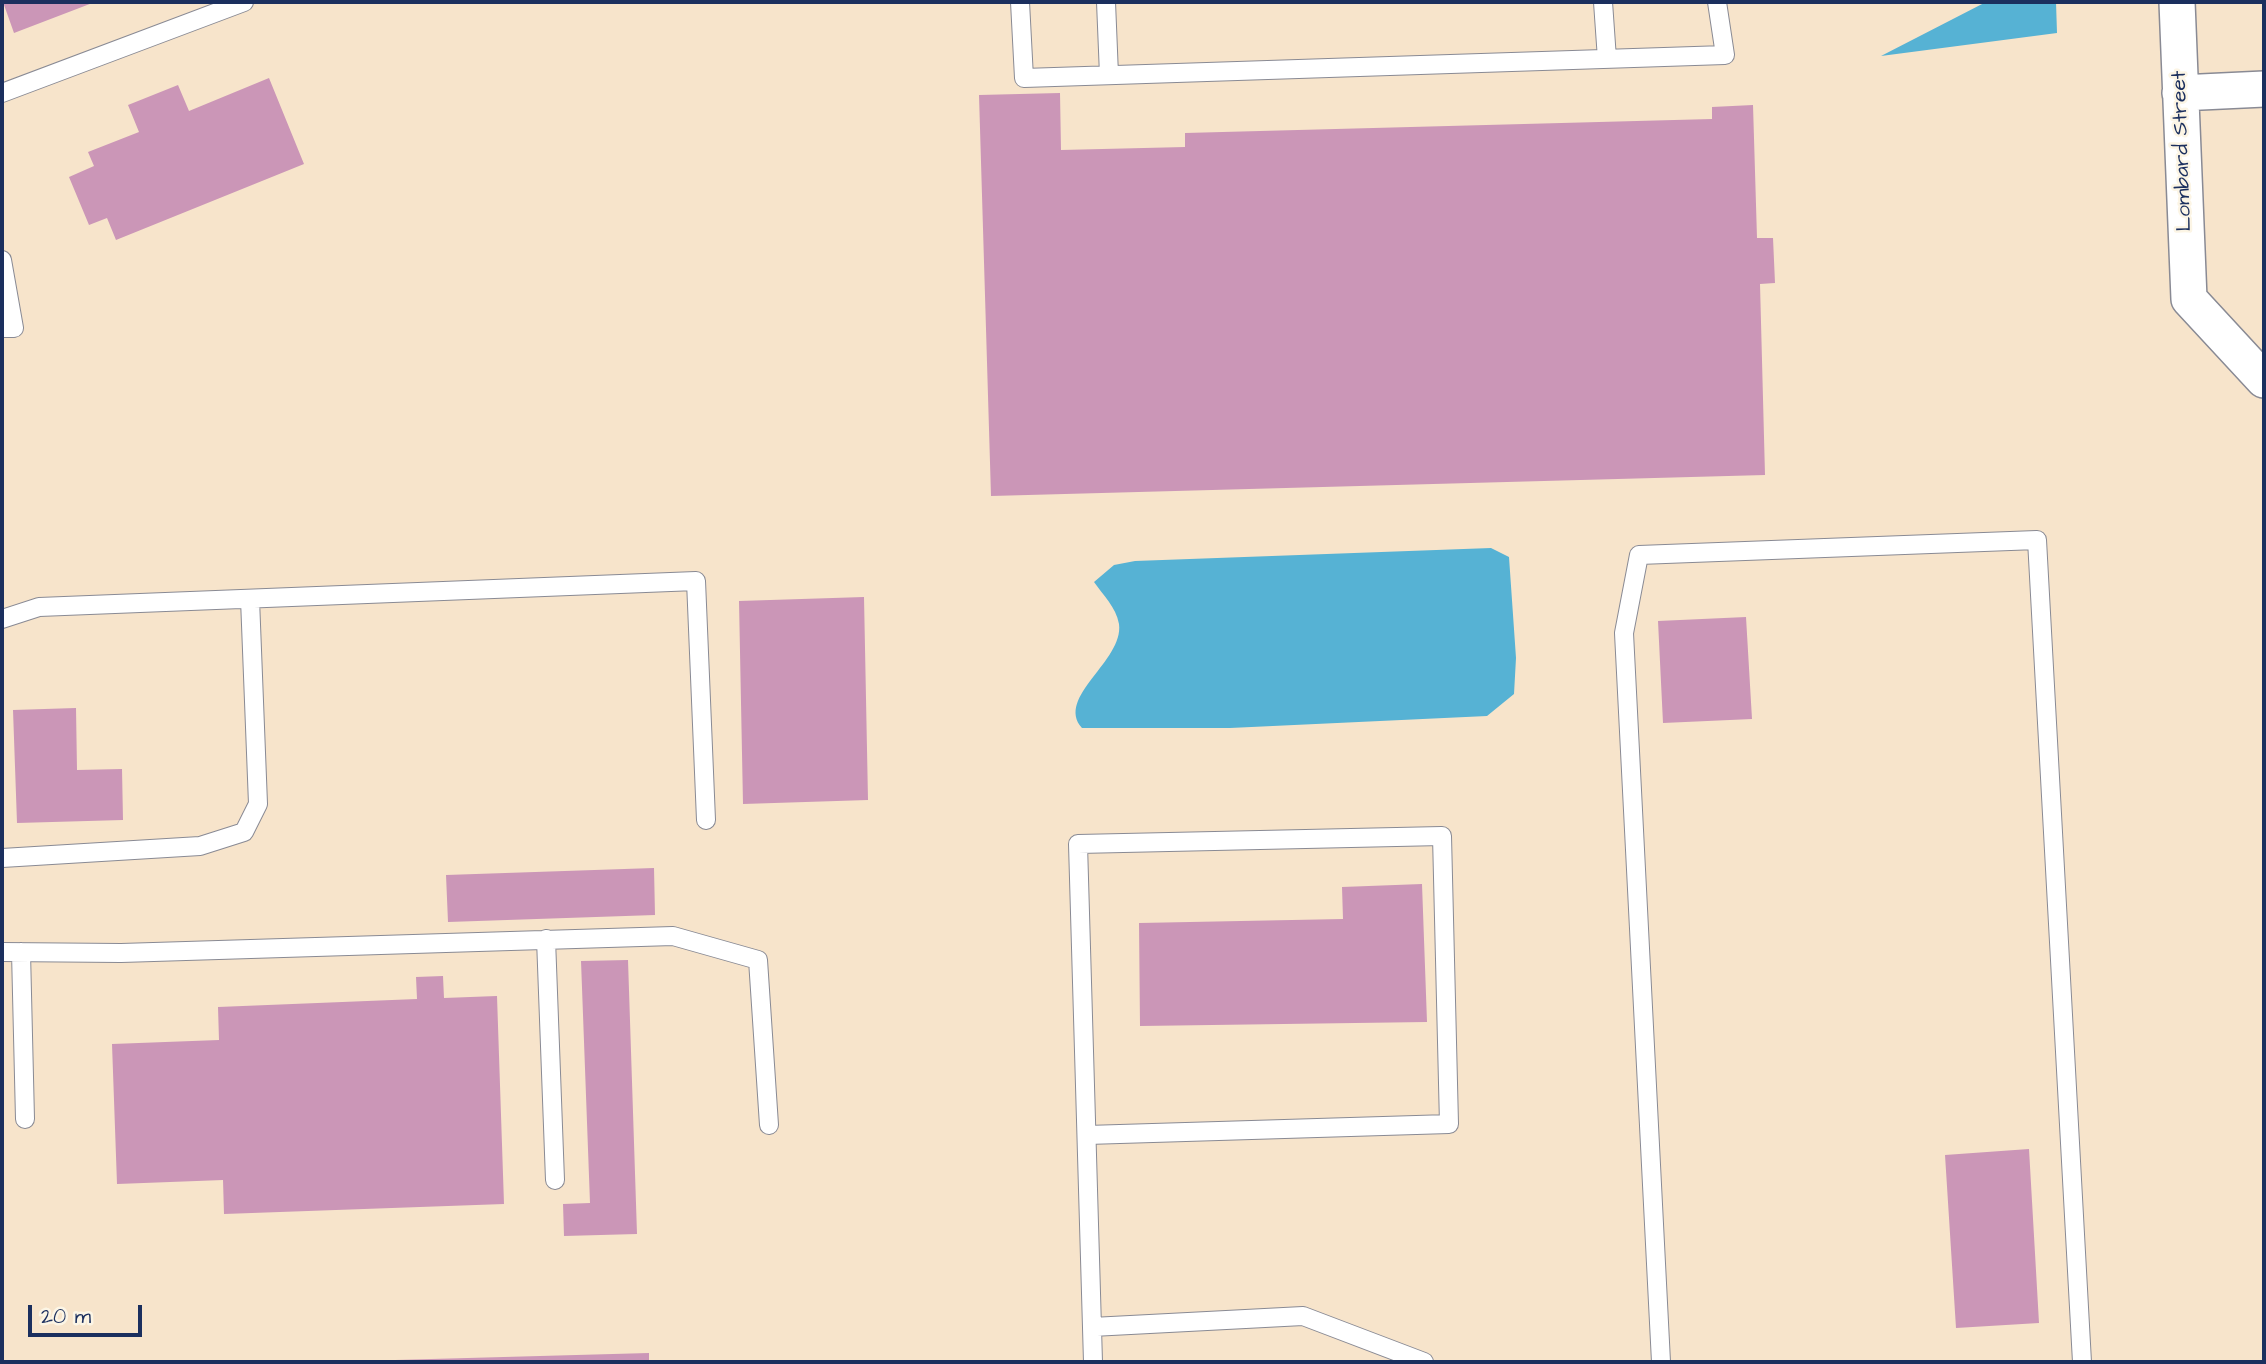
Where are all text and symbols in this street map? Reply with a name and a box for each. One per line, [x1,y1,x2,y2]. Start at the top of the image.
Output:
street label: Lombard Street [2168,70,2198,232]
scale bar [32,1290,145,1334]
text: 20 m [41,1302,91,1331]

